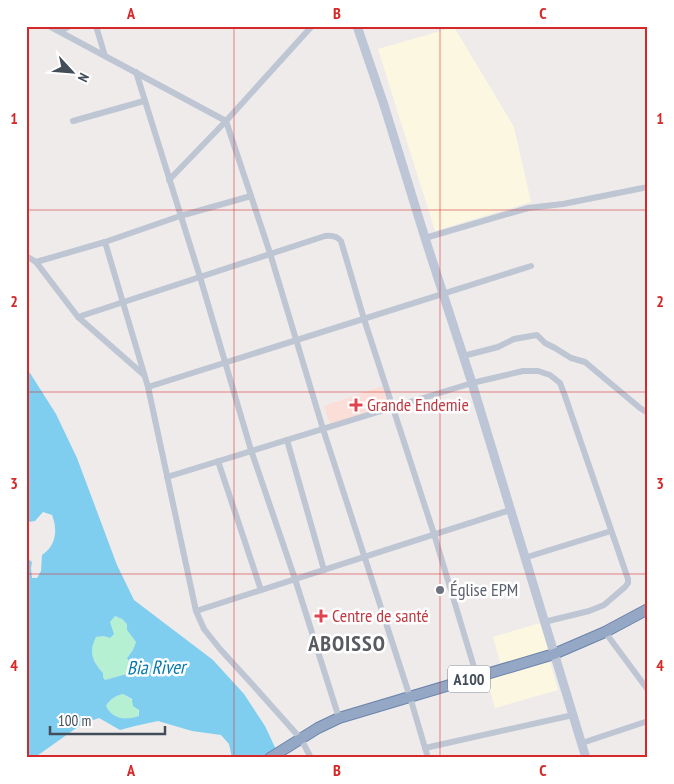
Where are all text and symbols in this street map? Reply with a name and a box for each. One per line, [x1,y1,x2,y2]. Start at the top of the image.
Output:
text: A [126,3,136,23]
text: B [333,3,341,23]
text: C [539,3,547,23]
north arrow [48,48,98,98]
text: N [74,70,93,85]
text: 1 [10,108,18,128]
text: 1 [656,108,664,128]
text: 2 [10,291,18,311]
text: 2 [656,291,664,311]
place label: Grande Endemie [367,393,469,416]
marker: Grande Endemie [349,398,363,412]
text: 3 [10,473,18,493]
text: 3 [656,473,664,493]
place label: Église EPM [450,578,518,601]
marker: Église EPM [434,584,446,596]
place label: Centre de santé [332,604,429,627]
marker: Centre de santé [314,609,328,623]
district label: ABOISSO [307,629,386,657]
water label: Bia River [127,654,188,680]
text: 4 [10,655,18,675]
text: 4 [656,655,664,675]
road number: A100 [448,666,490,692]
scale bar [50,704,165,736]
text: 100 m [58,711,91,730]
text: A [126,760,136,780]
text: B [333,760,341,780]
text: C [539,760,547,780]

